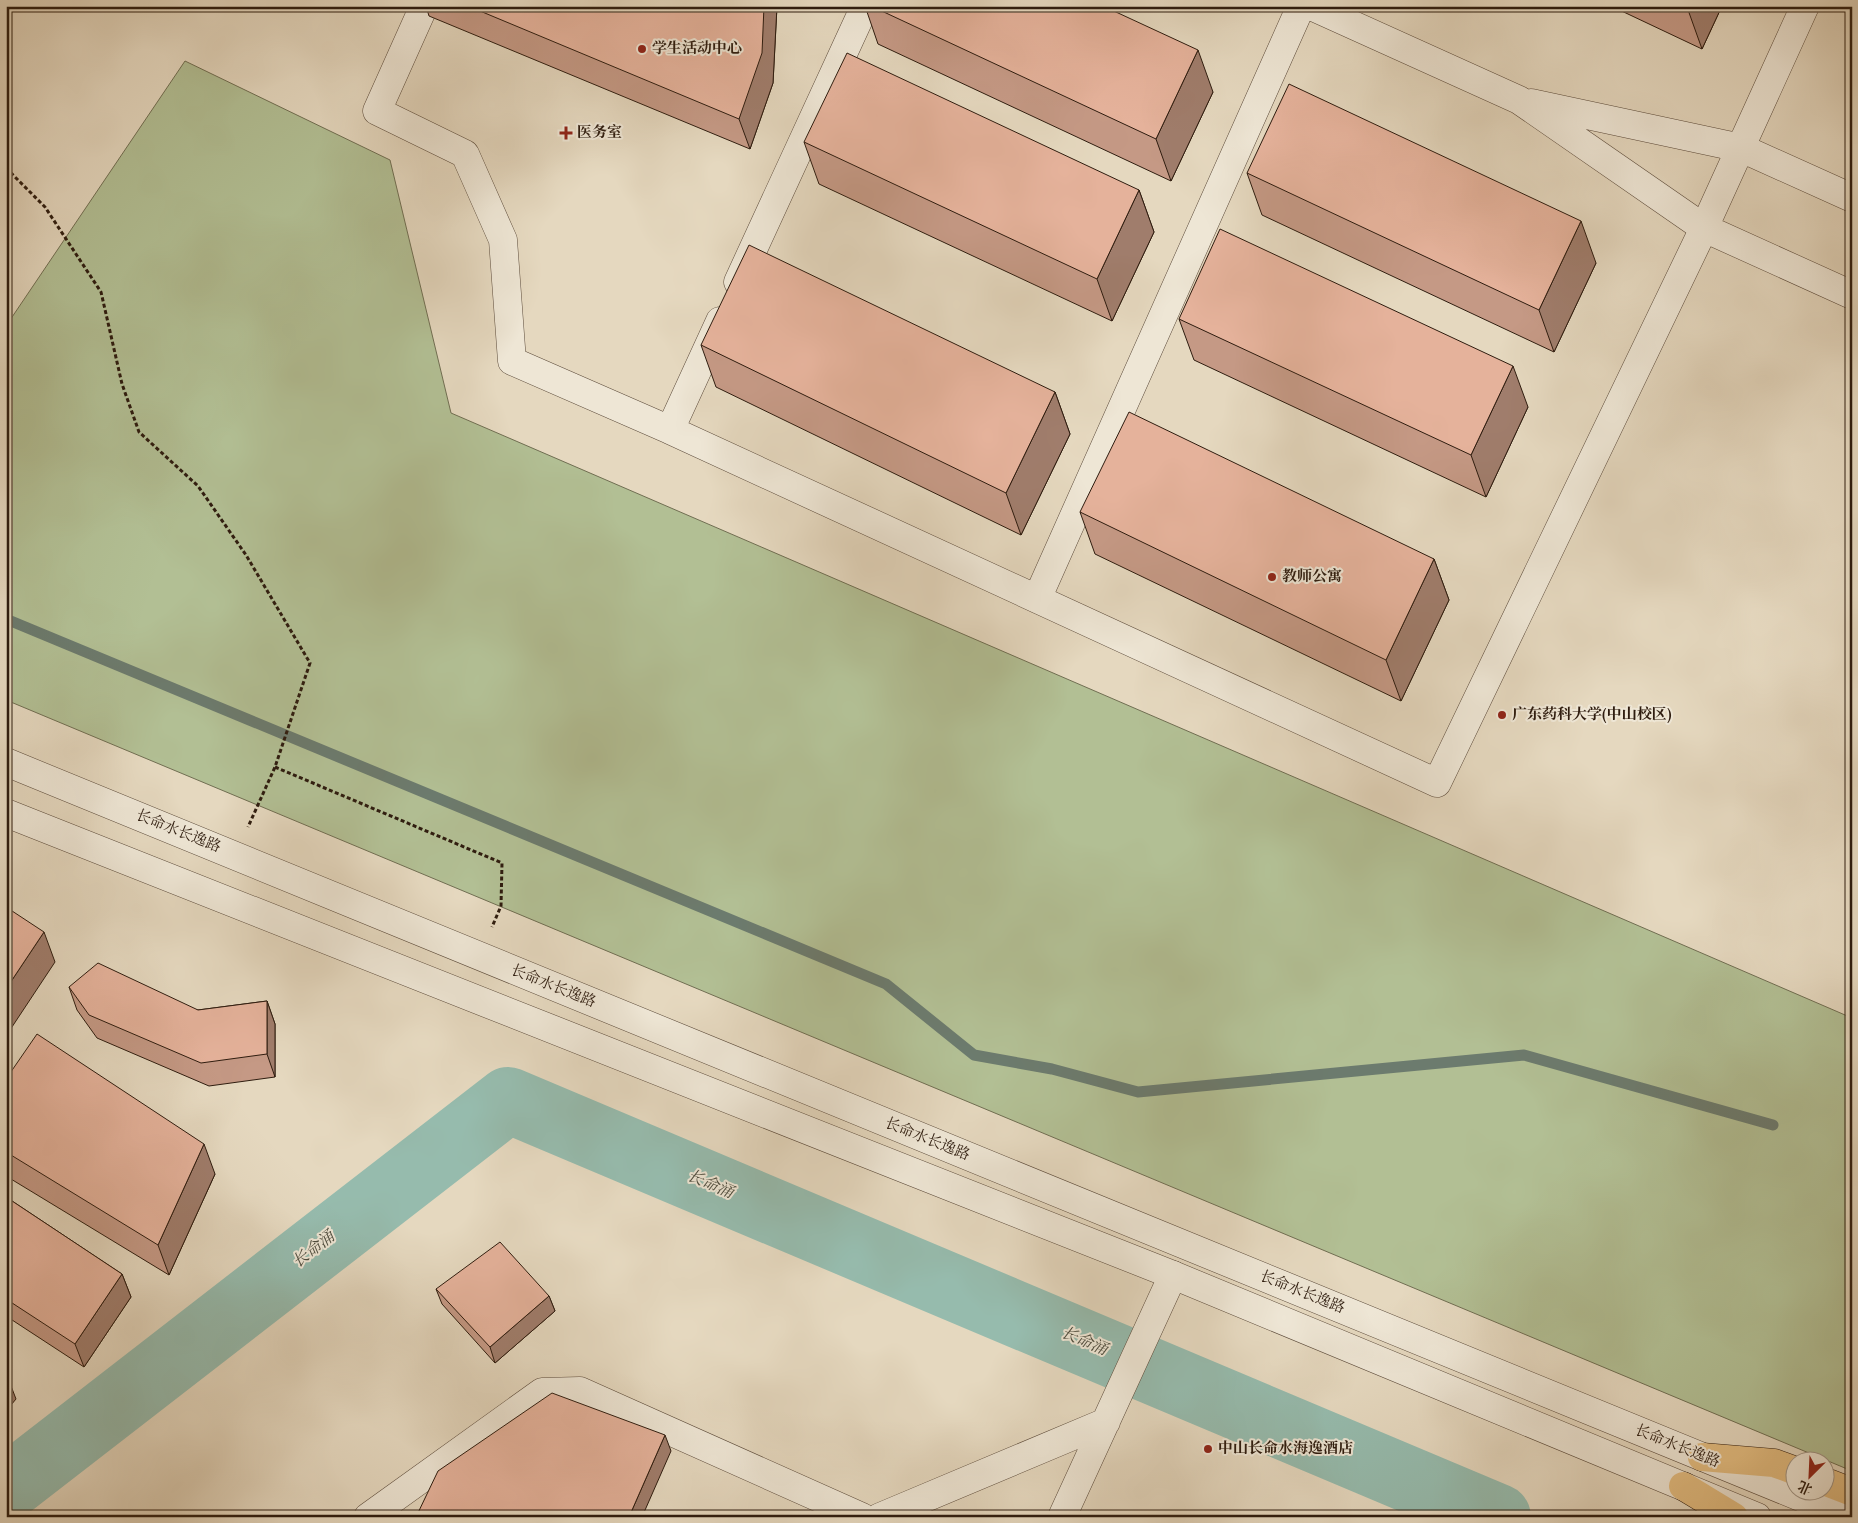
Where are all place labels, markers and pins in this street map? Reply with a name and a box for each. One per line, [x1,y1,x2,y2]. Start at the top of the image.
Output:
place label: 学生活动中心 [652,39,742,60]
marker: 学生活动中心 [636,43,648,55]
place label: 医务室 [577,123,622,144]
marker: 医务室 [559,126,573,140]
place label: 教师公寓 [1282,567,1342,588]
marker: 教师公寓 [1266,571,1278,583]
place label: 广东药科大学(中山校区) [1512,705,1672,726]
marker: 广东药科大学(中山校区) [1496,709,1508,721]
place label: 中山长命水海逸酒店 [1218,1439,1353,1460]
marker: 中山长命水海逸酒店 [1202,1443,1214,1455]

